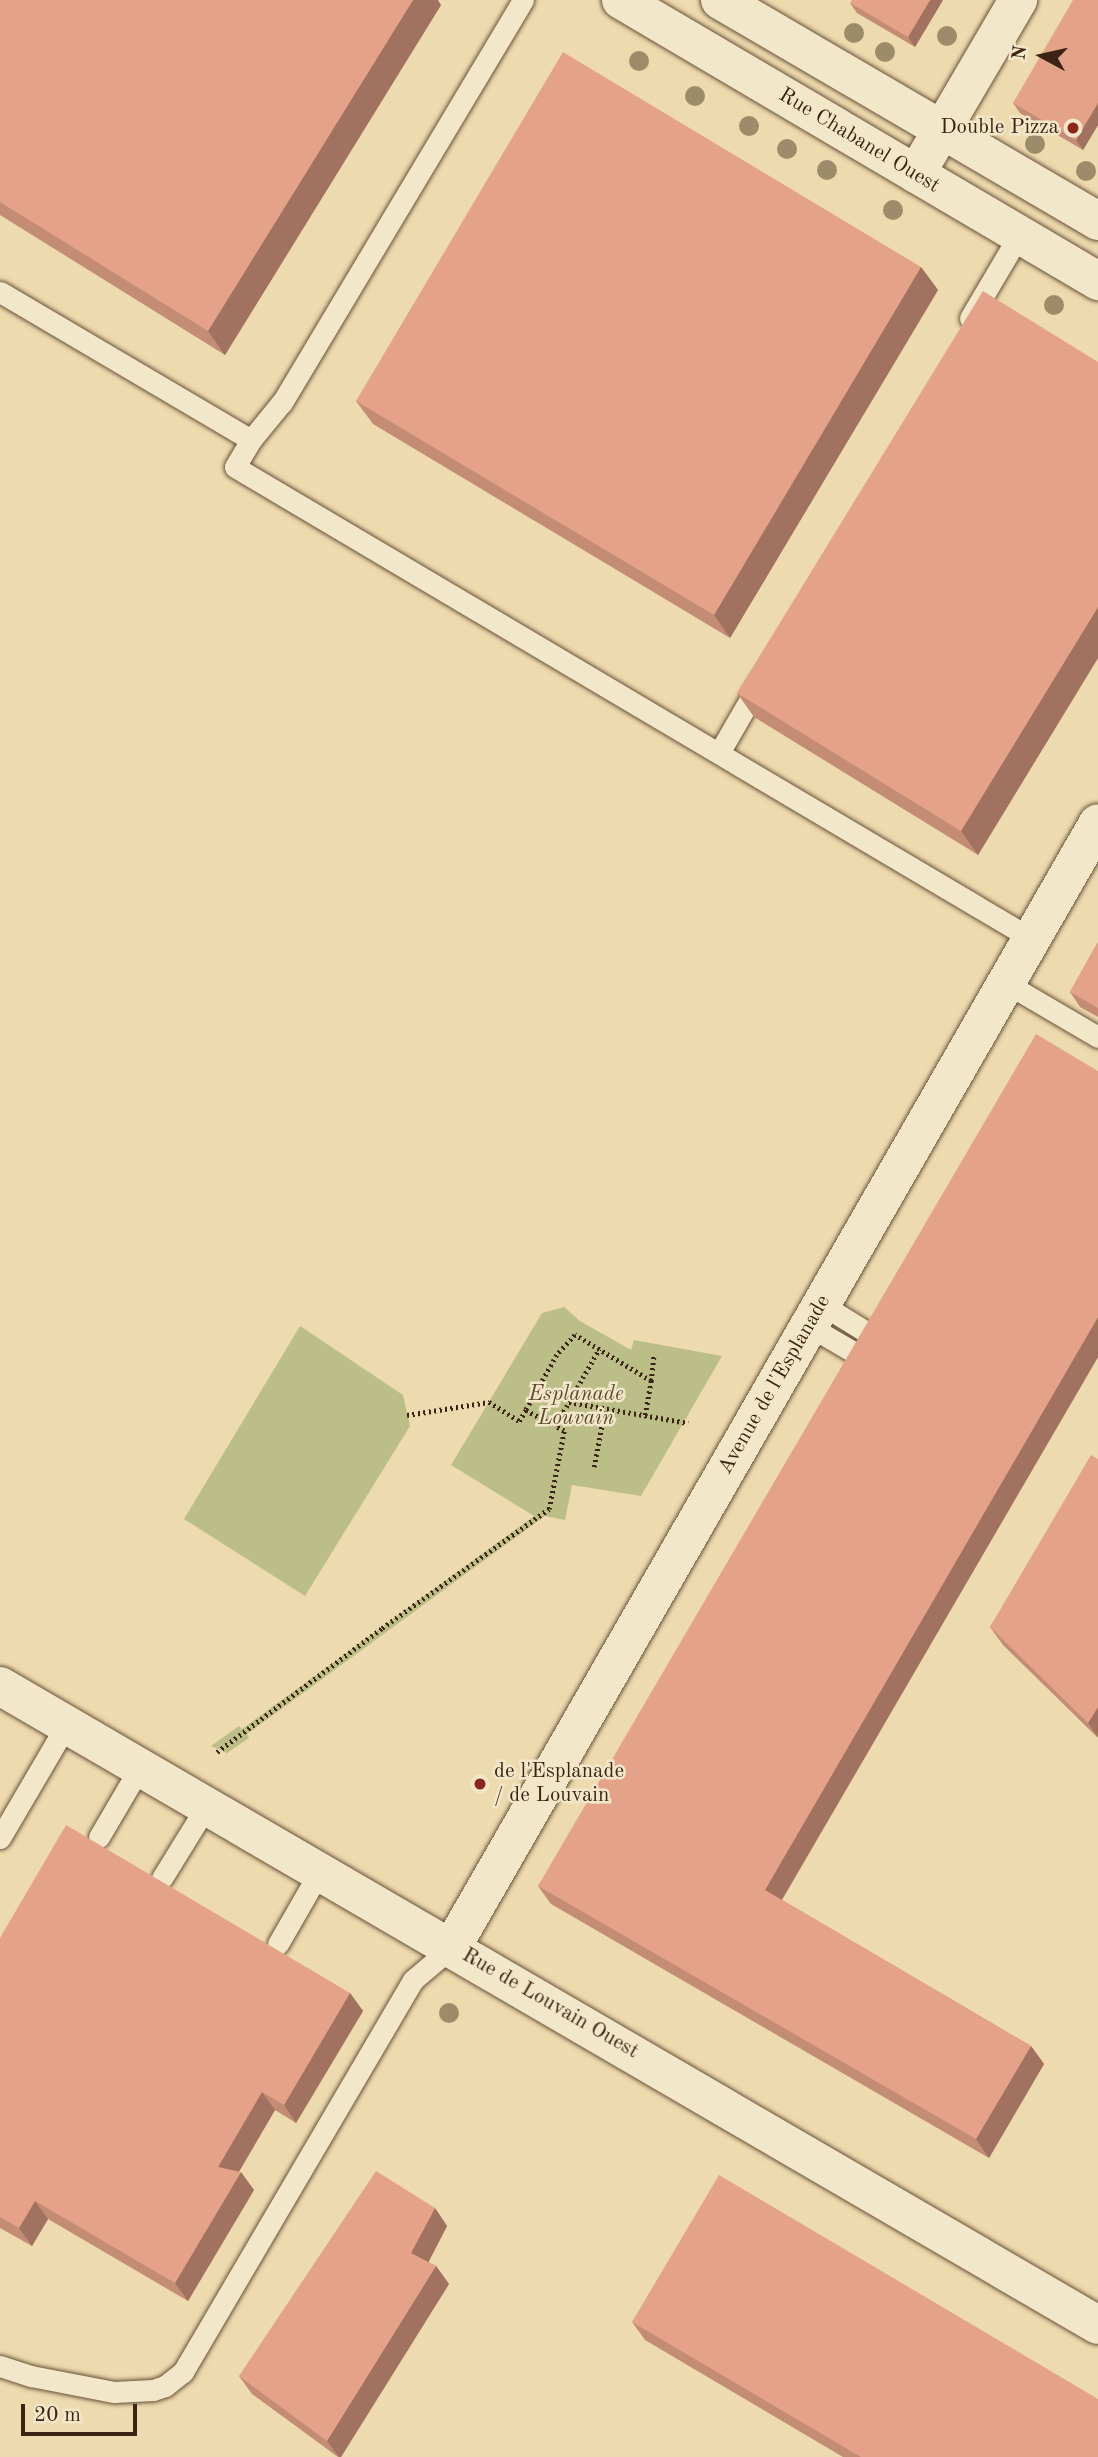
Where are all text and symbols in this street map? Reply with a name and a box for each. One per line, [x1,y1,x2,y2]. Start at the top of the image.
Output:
north arrow [1007,21,1077,91]
text: N [1010,44,1031,62]
street label: Rue Chabanel Ouest [774,83,944,199]
place label: Double Pizza [940,115,1059,141]
marker: Double Pizza [1065,120,1081,136]
street label: Avenue de l'Esplanade [713,1291,837,1479]
park label: Esplanade Louvain [528,1382,624,1432]
place label: de l'Esplanade / de Louvain [494,1759,624,1809]
marker: de l'Esplanade / de Louvain [472,1776,488,1792]
street label: Rue de Louvain Ouest [457,1943,643,2065]
scale bar [24,2390,140,2434]
text: 20 m [34,2405,81,2426]

